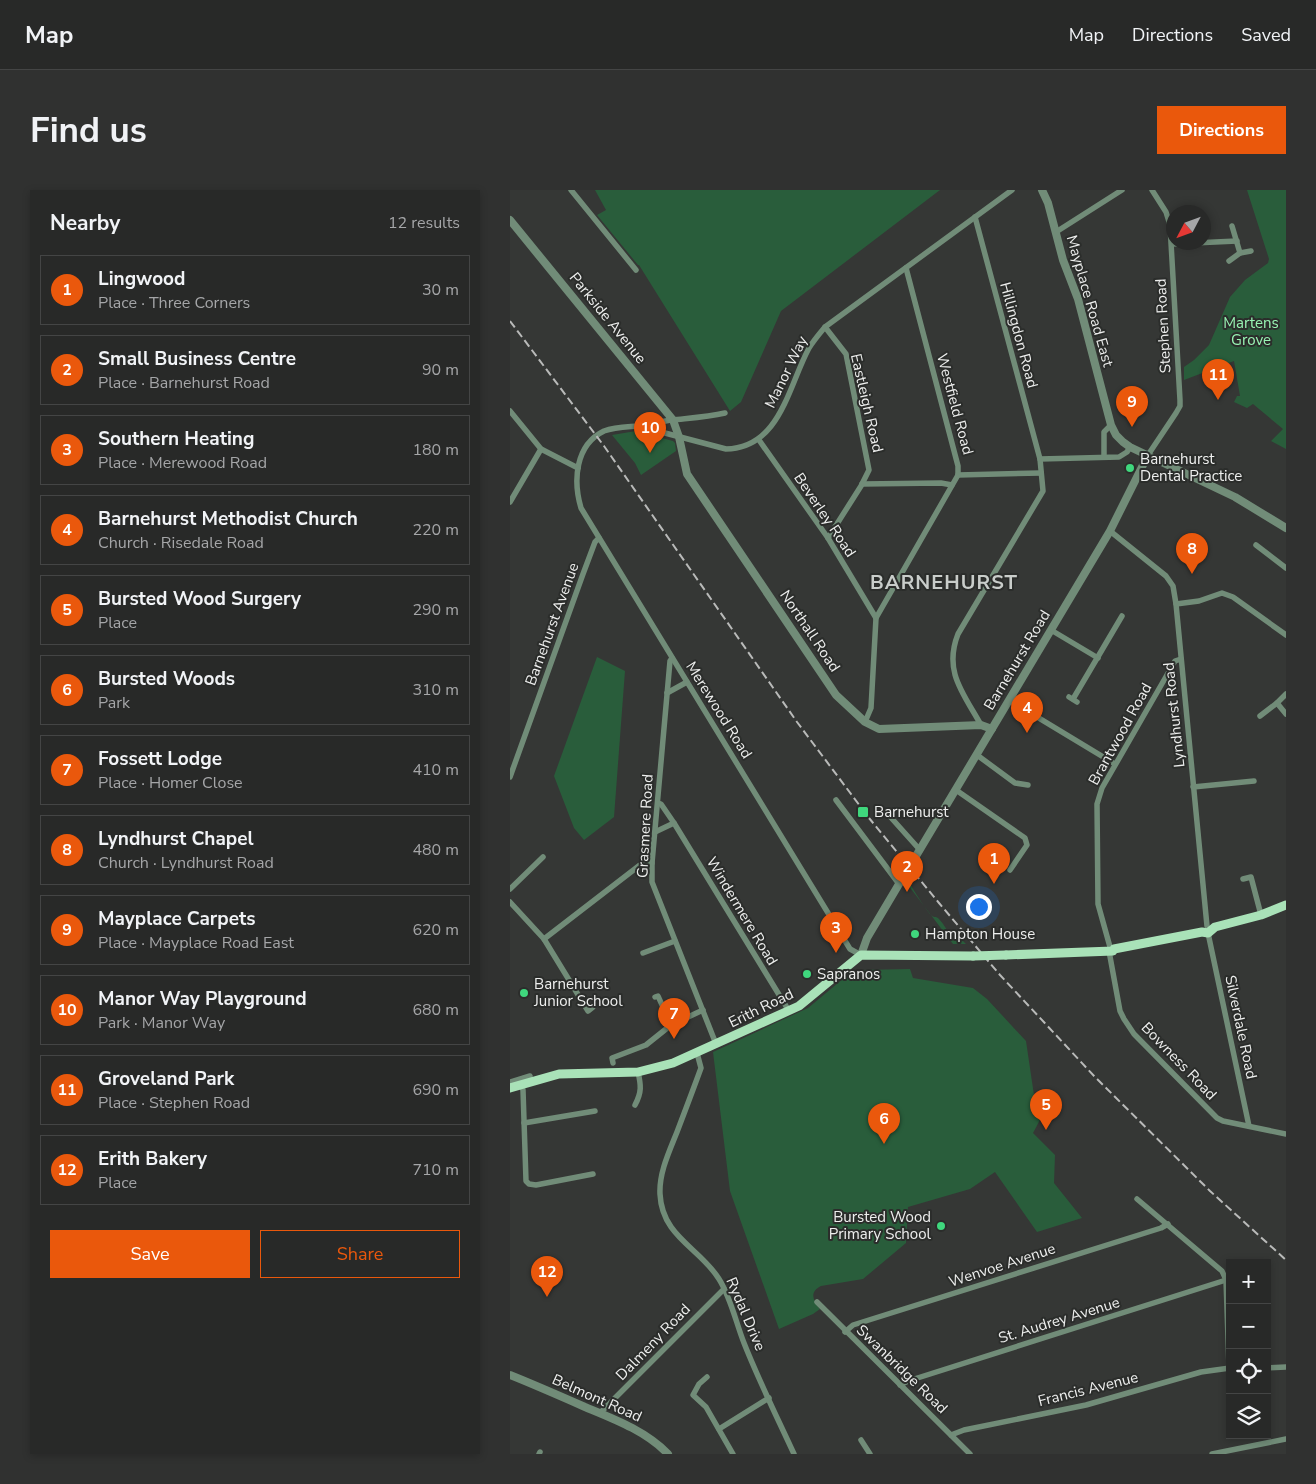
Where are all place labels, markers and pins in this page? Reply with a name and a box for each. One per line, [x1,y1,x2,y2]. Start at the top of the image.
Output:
pin: 11 [1202,359,1234,400]
pin: 9 [1116,386,1148,427]
pin: 10 [634,412,666,453]
place label: Barnehurst Dental Practice [1140,449,1242,486]
marker: Barnehurst Dental Practice [1124,462,1136,474]
pin: 8 [1176,533,1208,574]
pin: 4 [1011,692,1043,733]
place label: Barnehurst [874,802,949,822]
marker: Barnehurst [856,805,870,819]
pin: 1 [978,843,1010,884]
pin: 2 [891,851,923,892]
pin: 3 [820,912,852,953]
place label: Hampton House [925,924,1035,944]
marker: Hampton House [909,928,921,940]
place label: Sapranos [817,964,880,984]
marker: Sapranos [801,968,813,980]
place label: Barnehurst Junior School [533,974,623,1011]
marker: Barnehurst Junior School [518,987,530,999]
pin: 7 [658,998,690,1039]
pin: 5 [1030,1089,1062,1130]
pin: 6 [868,1103,900,1144]
place label: Bursted Wood Primary School [829,1207,932,1244]
marker: Bursted Wood Primary School [935,1220,947,1232]
pin: 12 [531,1256,563,1297]

